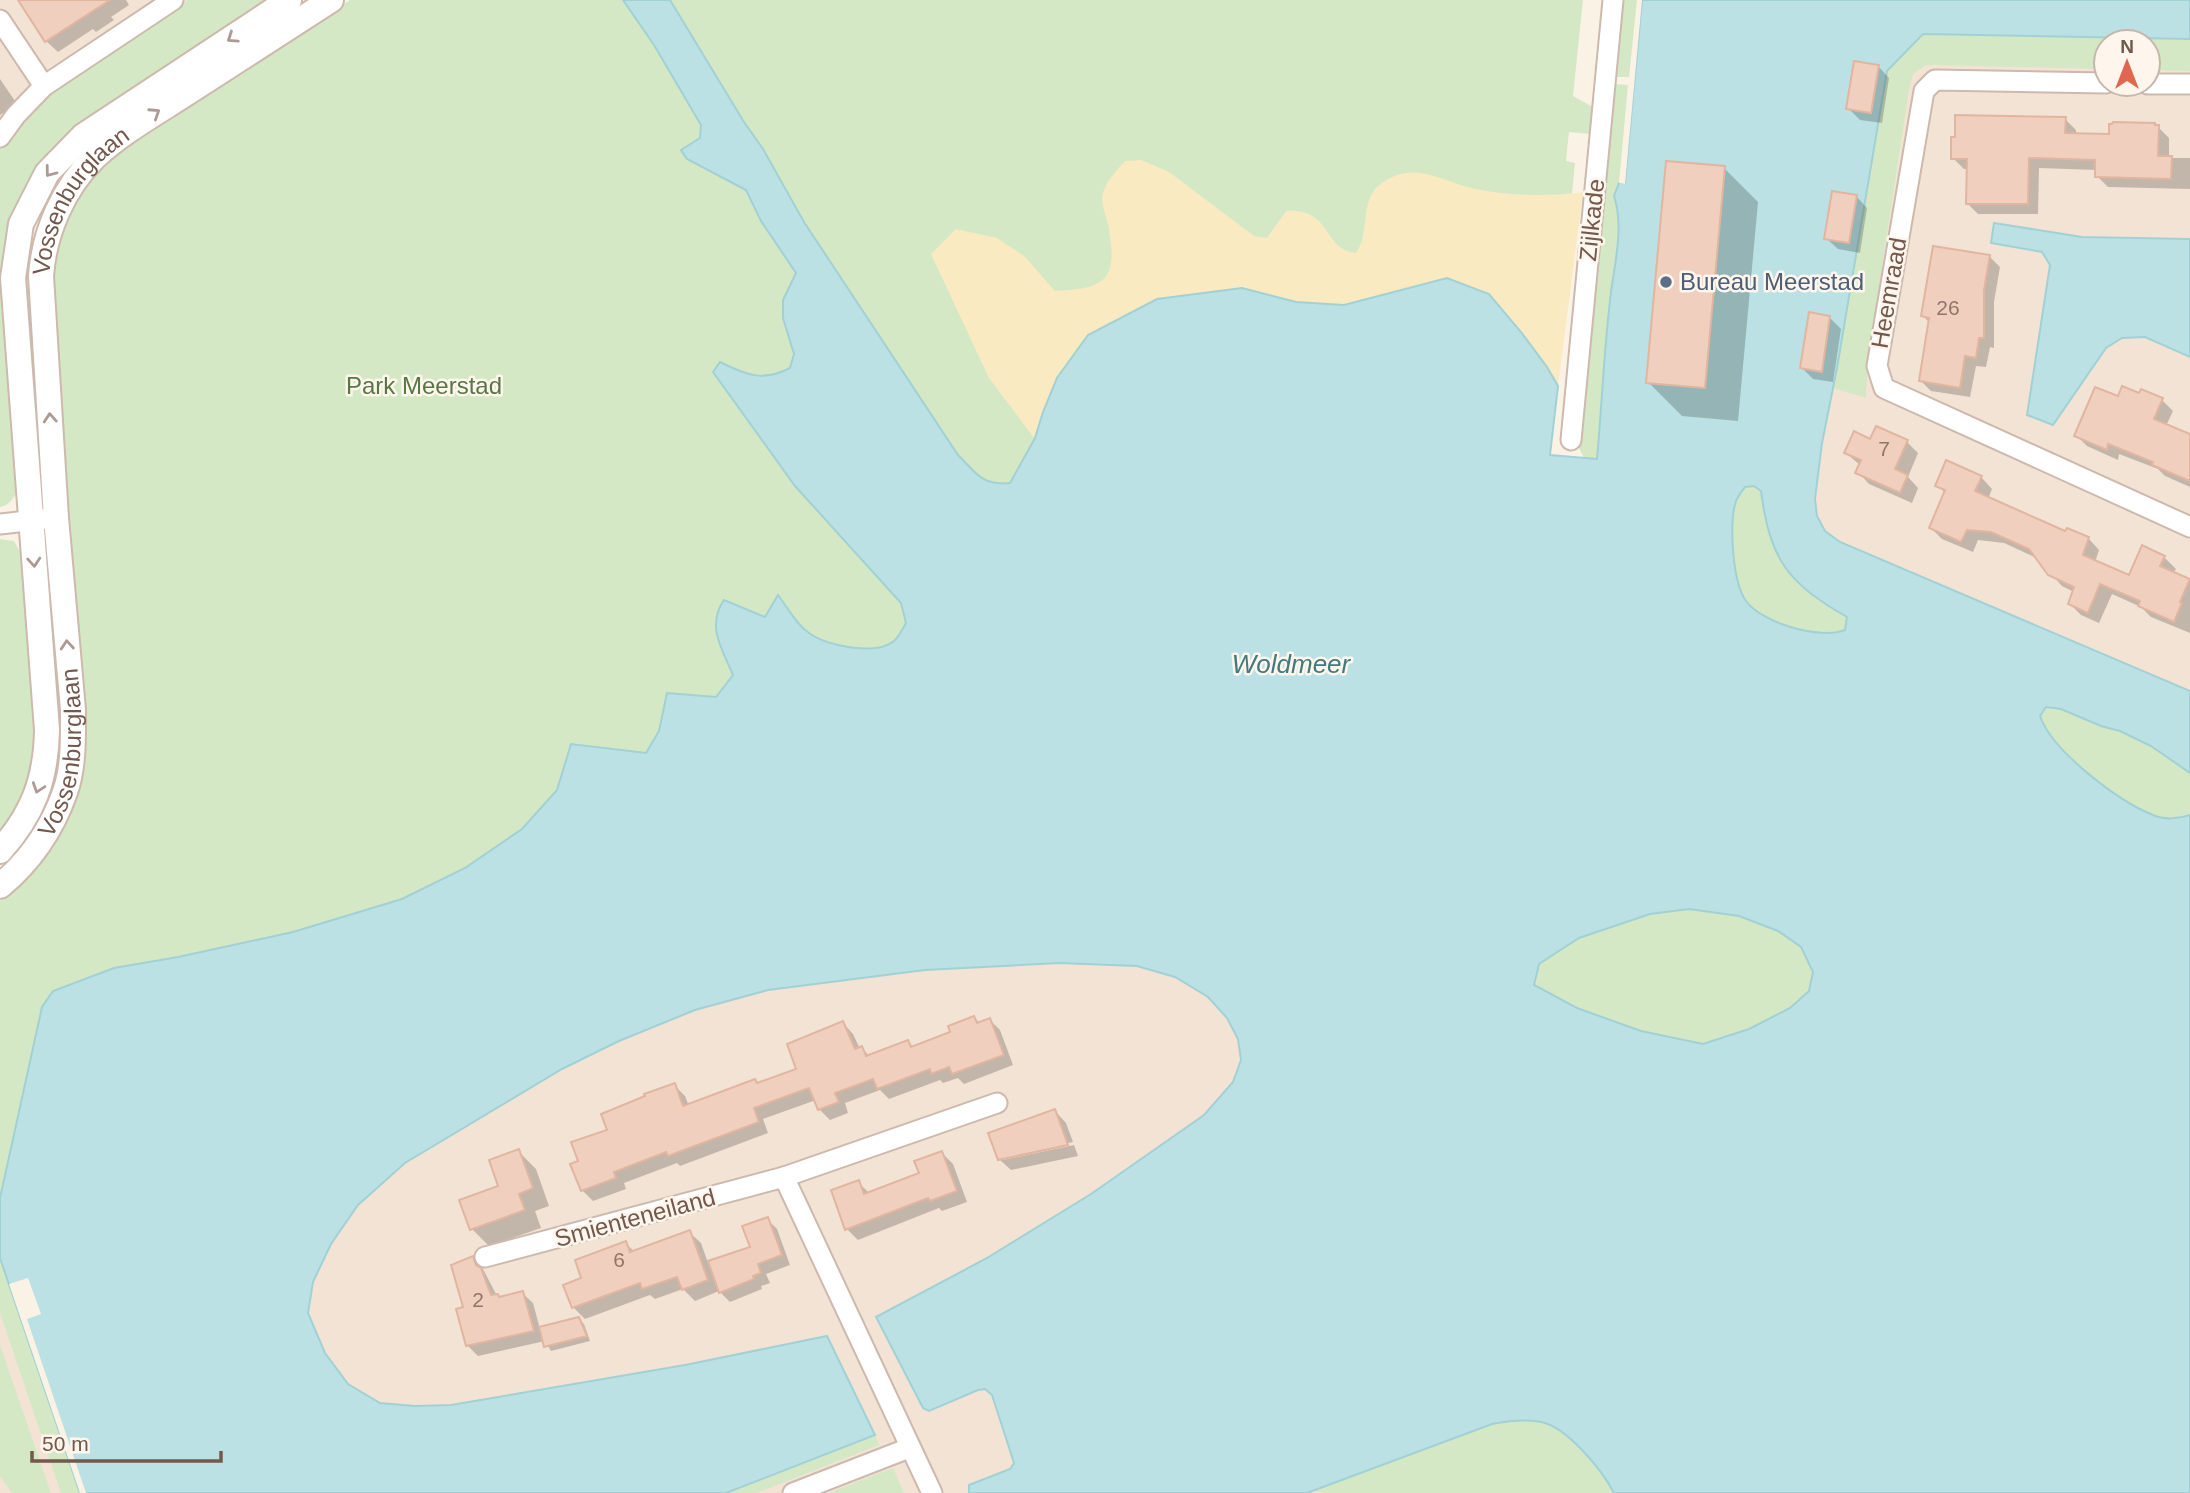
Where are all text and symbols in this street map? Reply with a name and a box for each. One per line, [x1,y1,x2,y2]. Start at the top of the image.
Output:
north arrow [2092,28,2162,98]
one-way arrow [226,29,239,42]
text: N [2120,36,2134,57]
one-way arrow [147,109,160,122]
street label: Vossenburglaan [27,121,134,276]
one-way arrow [46,165,58,177]
street label: Zijlkade [1574,177,1609,262]
street label: Heemraad [1865,235,1912,350]
place label: Bureau Meerstad [1680,268,1864,295]
marker: Bureau Meerstad [1658,274,1674,290]
house number: 26 [1936,296,1960,319]
park label: Park Meerstad [346,372,502,399]
one-way arrow [42,412,57,423]
house number: 7 [1878,437,1890,460]
one-way arrow [26,557,41,568]
one-way arrow [60,639,75,650]
water label: Woldmeer [1232,649,1352,679]
street label: Vossenburglaan [32,667,86,842]
one-way arrow [32,781,46,794]
street label: Smienteneiland [551,1183,718,1252]
house number: 6 [613,1248,625,1271]
house number: 2 [472,1288,484,1311]
scale bar [32,1420,220,1464]
text: 50 m [42,1432,89,1455]

